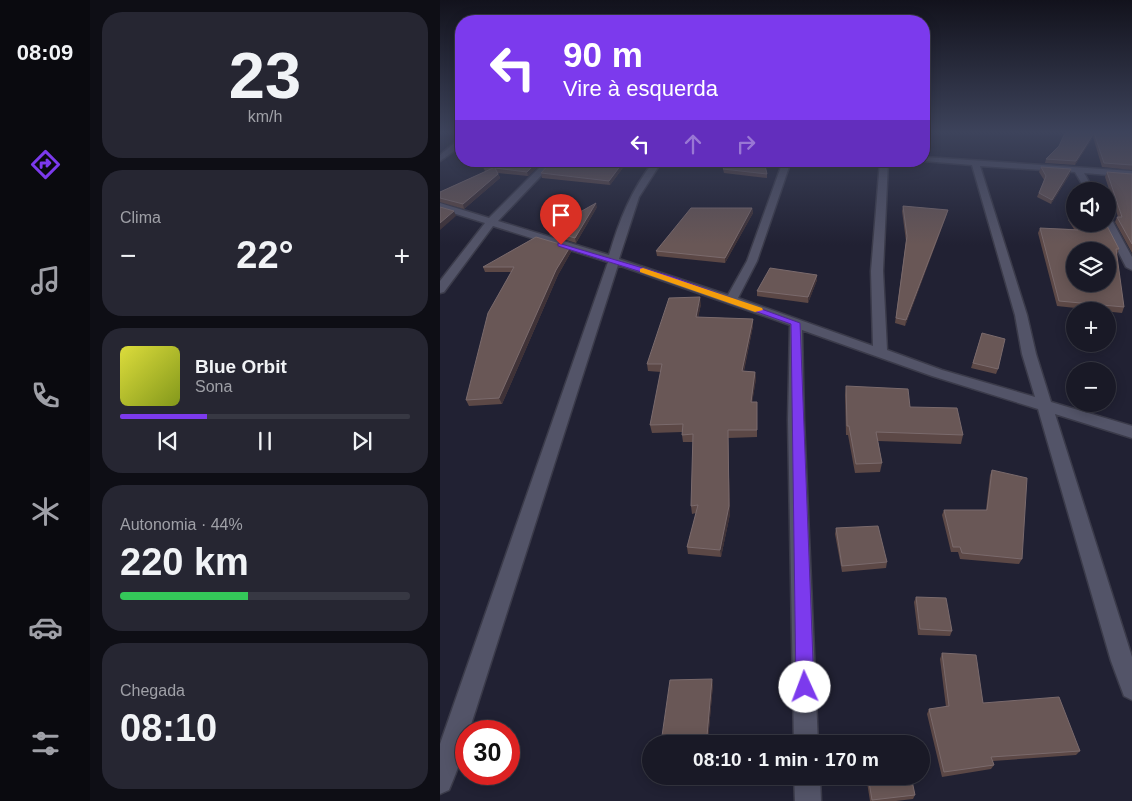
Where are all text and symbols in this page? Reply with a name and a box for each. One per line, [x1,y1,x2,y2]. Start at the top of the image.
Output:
icon: left [480,35,545,100]
text: 90 m [563,35,643,74]
text: 23 [229,39,301,112]
text: 08:09 [17,40,73,65]
text: Vire à esquerda [563,76,718,101]
text: km/h [248,108,282,125]
icon: left [626,130,654,158]
icon: ahead [679,130,707,158]
icon: right [732,130,760,158]
icon: directions [28,147,63,182]
map controls [1066,182,1116,412]
button: sound [1066,182,1116,232]
pin [540,194,582,245]
icon: arrive [547,201,575,229]
text: Clima [120,209,161,226]
text: 22° [236,234,294,276]
text: − [120,240,136,271]
text: + [394,240,410,271]
button: layers [1066,242,1116,292]
icon: music [28,263,63,298]
button: + [1066,302,1116,352]
text: Blue Orbit [195,356,287,377]
button: − [1066,362,1116,412]
icon: phone [28,378,63,413]
text: Sona [195,378,232,395]
icon: previous [154,427,182,455]
icon: pause [251,427,279,455]
icon: next [348,427,376,455]
icon: climate [28,494,63,529]
text: Autonomia · 44% [120,516,243,533]
text: 220 km [120,541,249,583]
icon: car [28,610,63,645]
position arrow [778,660,830,712]
text: Chegada [120,682,185,699]
text: 08:10 [120,707,217,749]
speed limit sign: 30 [455,720,520,785]
icon: filters [28,726,63,761]
text: 08:10 · 1 min · 170 m [693,749,879,770]

